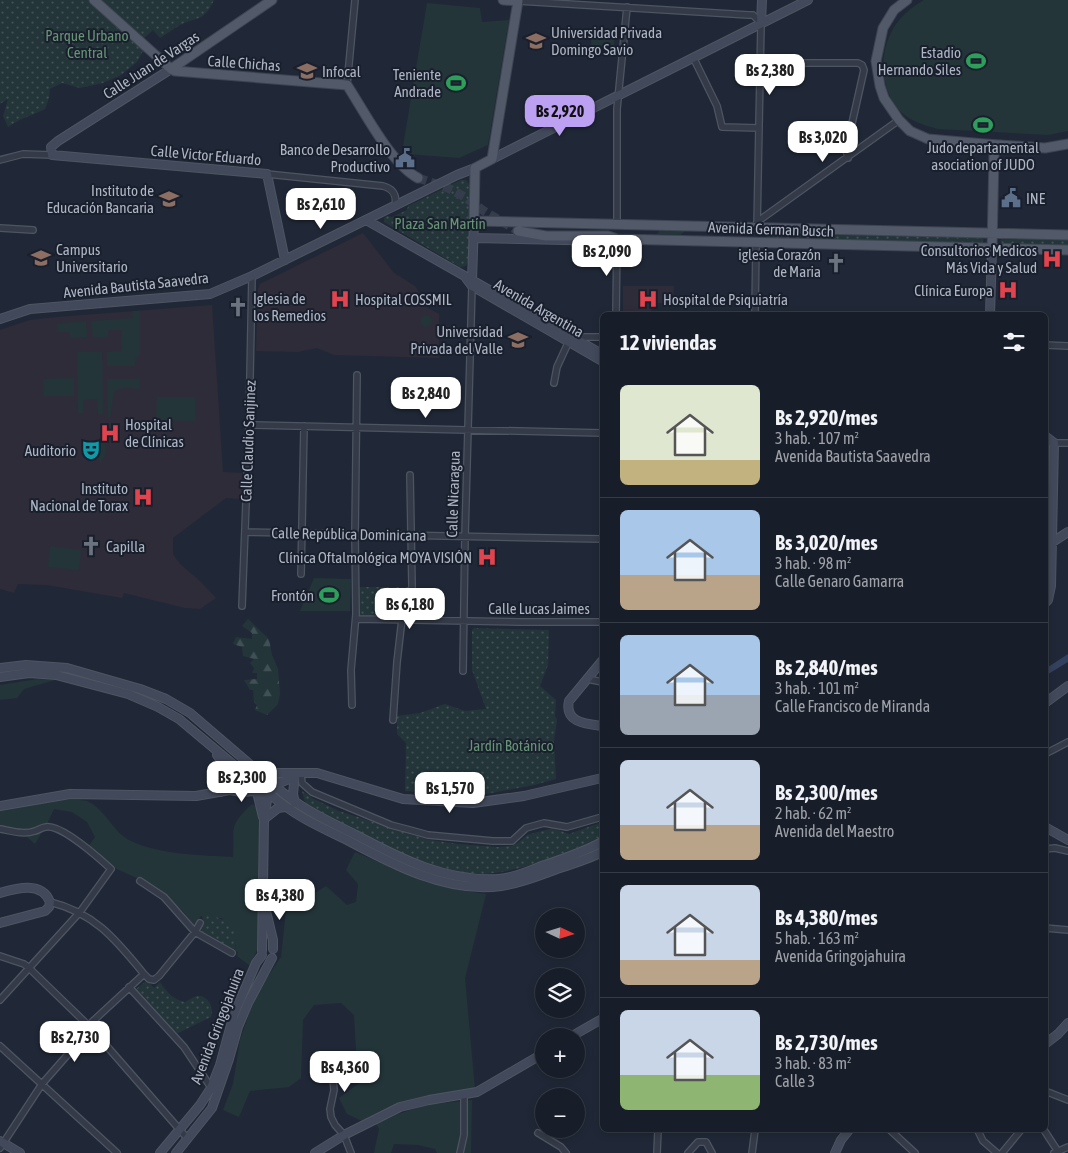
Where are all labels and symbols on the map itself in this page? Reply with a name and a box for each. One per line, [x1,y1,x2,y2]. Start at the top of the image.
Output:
place label: Universidad Privada Domingo Savio [551,24,662,58]
park label: Parque Urbano Central [45,27,129,61]
street label: Calle Juan de Vargas [100,28,202,102]
school or university icon: Universidad Privada Domingo Savio [525,30,547,52]
place label: Estadio Hernando Siles [878,44,961,78]
sports icon: Estadio Hernando Siles [965,50,987,72]
street label: Calle Chichas [207,52,281,74]
pin: Bs 2,380 [718,54,822,96]
school or university icon: Infocal [296,60,318,82]
place label: Infocal [322,63,361,80]
place label: Teniente Andrade [393,66,441,100]
sports icon: Teniente Andrade [445,72,467,94]
pin: Bs 2,920 [508,94,612,137]
sports icon: Judo departamental asociation of JUDO [972,114,994,136]
pin: Bs 3,020 [771,120,875,163]
place label: Judo departamental asociation of JUDO [927,139,1039,173]
place label: Banco de Desarrollo Productivo [280,141,390,175]
street label: Calle Victor Eduardo [150,142,262,168]
public building icon: Banco de Desarrollo Productivo [394,147,416,169]
place label: Instituto de Educación Bancaria [47,182,154,216]
public building icon: INE [1000,187,1022,209]
school or university icon: Instituto de Educación Bancaria [158,188,180,210]
pin: Bs 2,610 [269,188,373,230]
place label: INE [1026,190,1046,207]
park label: Plaza San Martín [394,215,486,232]
street label: Avenida German Busch [708,218,834,240]
pin: Bs 2,090 [555,234,659,277]
place label: Campus Universitario [56,241,128,275]
place label: Consultorios Medicos Más Vida y Salud [921,242,1037,276]
place label: iglesia Corazón de Maria [738,246,821,280]
school or university icon: Campus Universitario [30,247,52,269]
hospital icon: Consultorios Medicos Más Vida y Salud [1041,248,1063,270]
church icon: iglesia Corazón de Maria [825,252,847,274]
street label: Avenida Bautista Saavedra [62,269,210,301]
street label: Avenida Argentina [491,275,587,341]
hospital icon: Clínica Europa [997,279,1019,301]
place label: Clínica Europa [914,282,993,299]
hospital icon: Hospital COSSMIL [329,288,351,310]
hospital icon: Hospital de Psiquiatría [637,288,659,310]
place label: Iglesia de los Remedios [253,290,326,324]
place label: Hospital COSSMIL [355,291,452,308]
place label: Hospital de Psiquiatría [663,291,788,308]
church icon: Iglesia de los Remedios [227,296,249,318]
place label: Universidad Privada del Valle [410,323,503,357]
school or university icon: Universidad Privada del Valle [507,329,529,351]
pin: Bs 2,840 [374,376,478,419]
street label: Calle Claudio Sanjinez [237,379,259,502]
place label: Hospital de Clínicas [125,416,184,450]
hospital icon: Hospital de Clínicas [99,422,121,444]
theatre icon: Auditorio [80,439,102,461]
place label: Auditorio [25,442,76,459]
street label: Calle Nicaragua [443,450,463,538]
place label: Instituto Nacional de Torax [30,480,128,514]
hospital icon: Instituto Nacional de Torax [132,486,154,508]
street label: Calle República Dominicana [271,524,427,544]
church icon: Capilla [80,535,102,557]
place label: Capilla [106,538,145,555]
hospital icon: Clínica Oftalmológica MOYA VISIÓN [476,546,498,568]
place label: Clínica Oftalmológica MOYA VISIÓN [279,549,472,566]
sports icon: Frontón [318,584,340,606]
place label: Frontón [271,587,314,604]
pin: Bs 6,180 [358,588,462,630]
street label: Calle Lucas Jaimes [488,600,590,617]
park label: Jardín Botánico [469,737,553,754]
pin: Bs 2,300 [190,760,294,803]
pin: Bs 1,570 [398,772,502,814]
pin: Bs 4,380 [228,878,332,921]
north arrow [535,908,585,958]
street label: Avenida Gringojahuira [187,966,247,1086]
pin: Bs 2,730 [23,1020,127,1063]
pin: Bs 4,360 [293,1050,397,1093]

